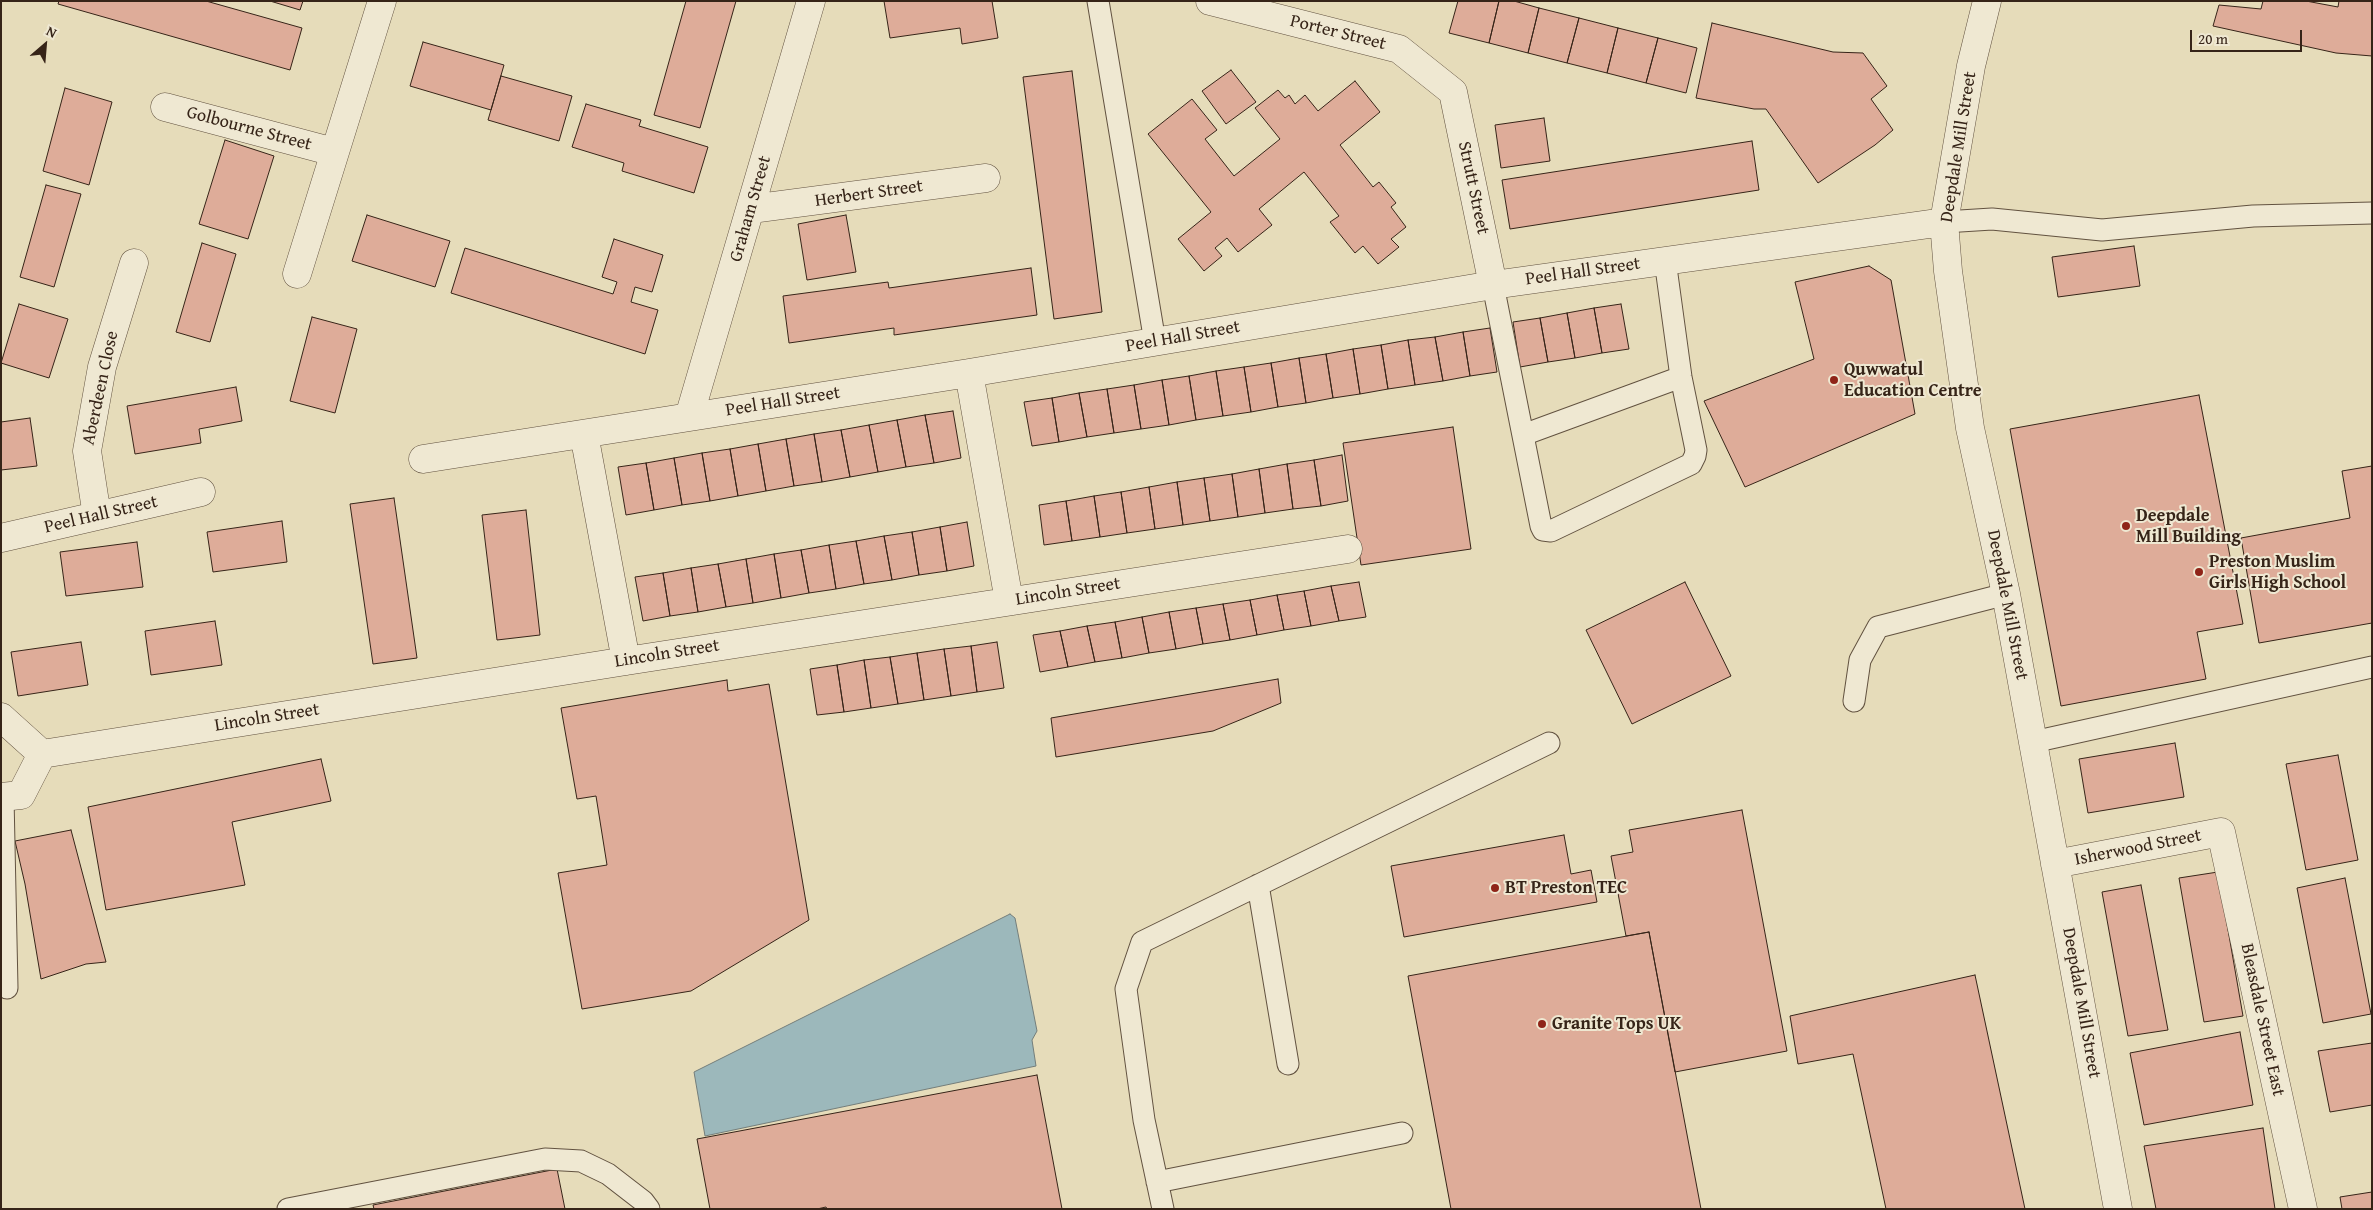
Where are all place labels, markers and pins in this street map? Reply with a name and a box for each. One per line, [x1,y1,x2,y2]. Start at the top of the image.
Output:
place label: Quwwatul Education Centre [1844,359,1982,402]
marker: Quwwatul Education Centre [1828,374,1840,386]
place label: Deepdale Mill Building [2136,505,2241,548]
marker: Deepdale Mill Building [2120,520,2132,532]
place label: Preston Muslim Girls High School [2209,551,2346,594]
marker: Preston Muslim Girls High School [2193,566,2205,578]
place label: BT Preston TEC [1505,877,1627,899]
marker: BT Preston TEC [1489,882,1501,894]
place label: Granite Tops UK [1552,1013,1681,1035]
marker: Granite Tops UK [1536,1018,1548,1030]

